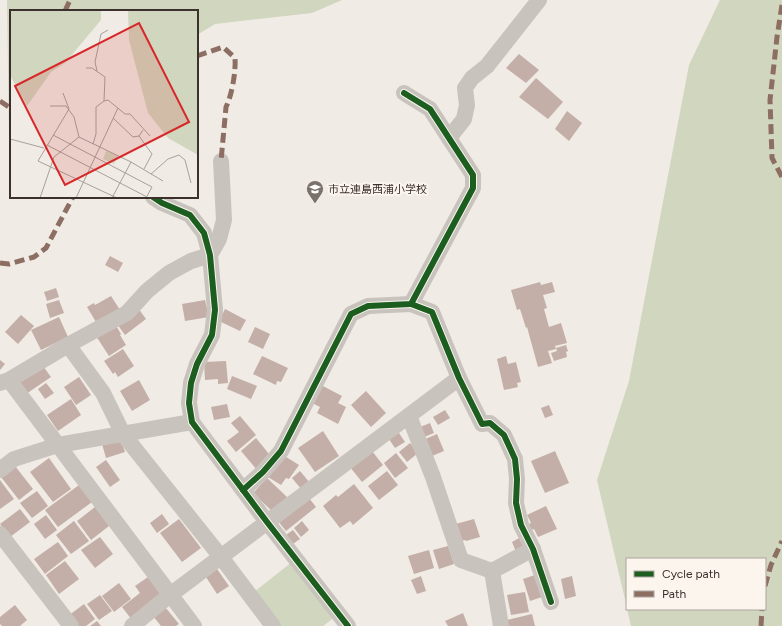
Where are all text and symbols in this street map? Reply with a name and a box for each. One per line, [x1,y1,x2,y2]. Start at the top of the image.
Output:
inset map [10,10,198,198]
school or university icon: 市立連島西浦小学校 [305,179,325,204]
place label: 市立連島西浦小学校 [328,183,427,196]
legend [626,558,766,610]
text: Cycle path [662,567,720,581]
text: Path [662,587,686,601]

